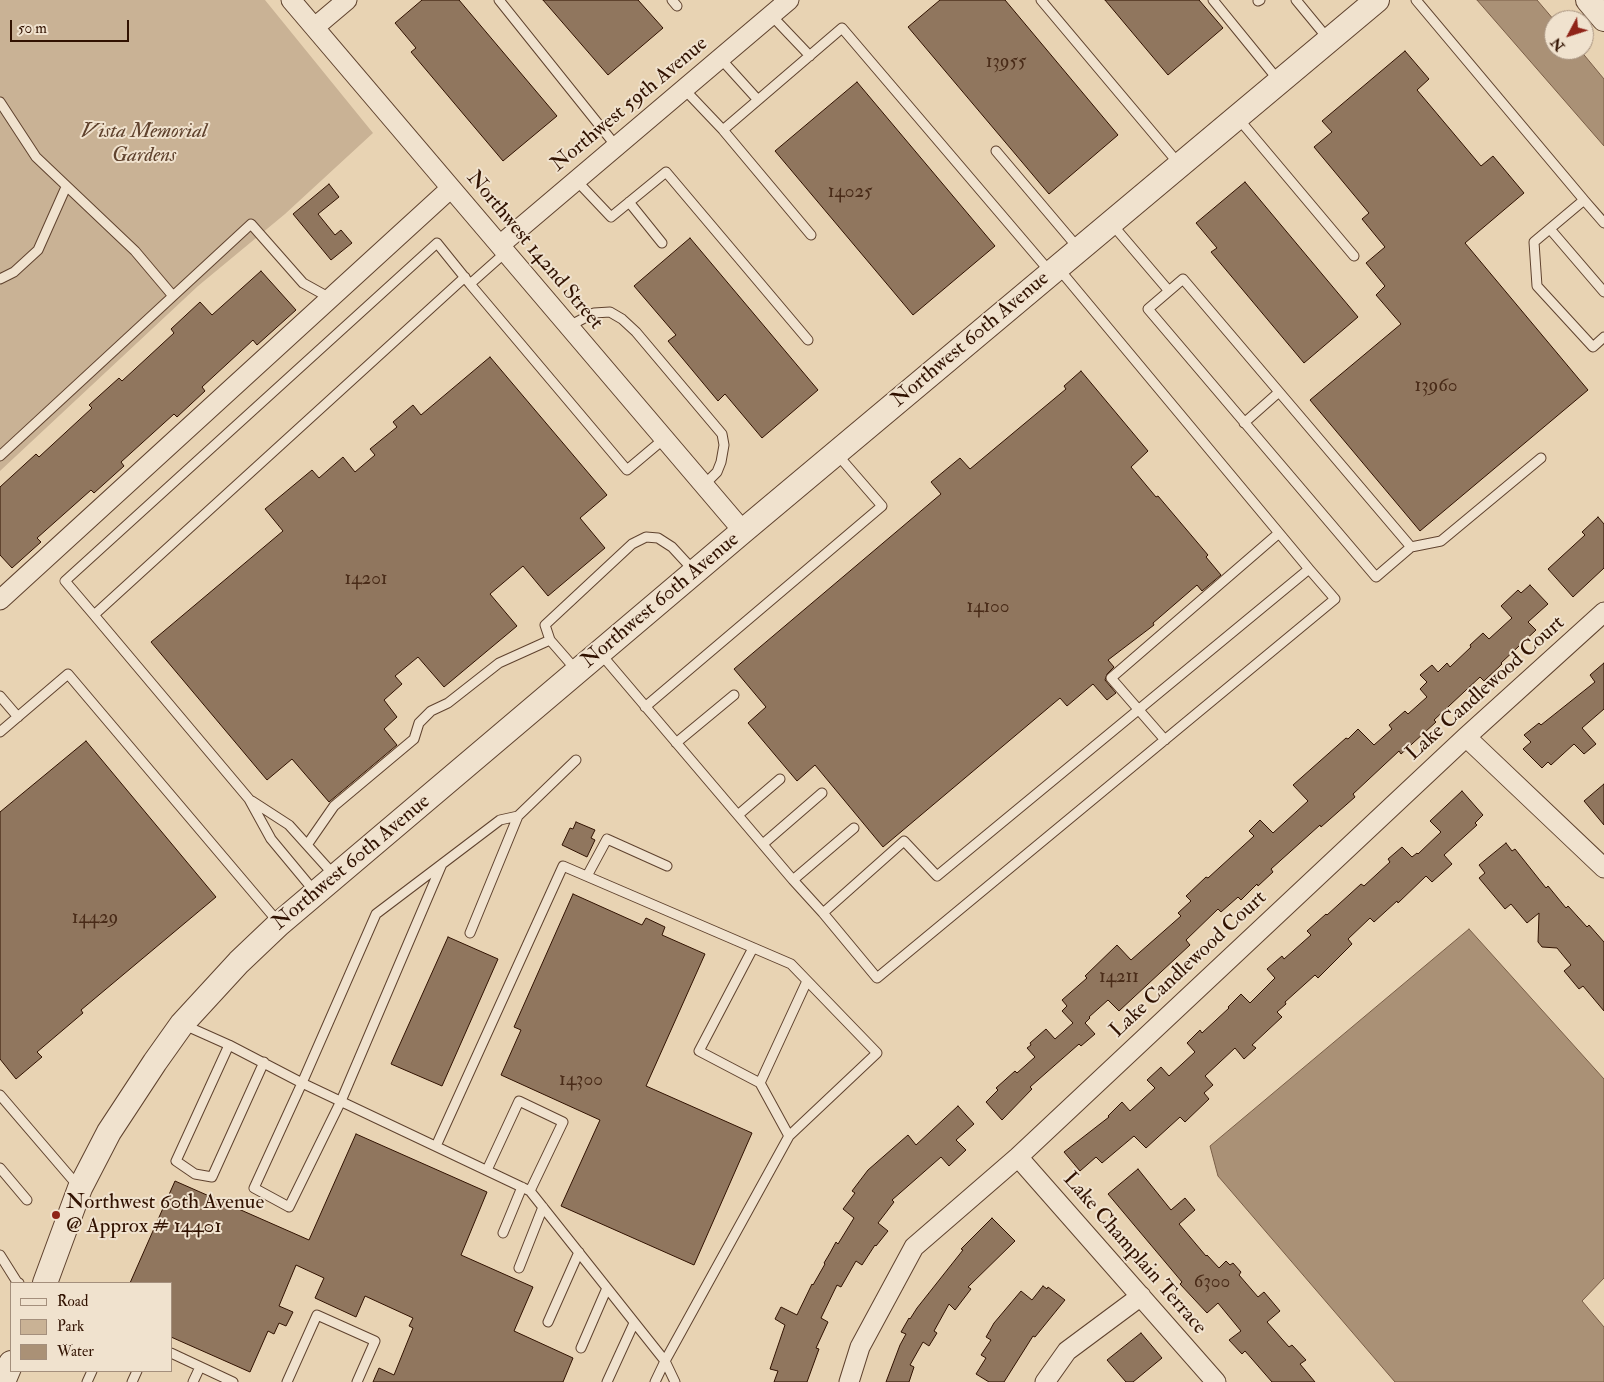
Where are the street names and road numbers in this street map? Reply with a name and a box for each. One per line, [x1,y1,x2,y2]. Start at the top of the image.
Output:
street label: Northwest 59th Avenue [547,32,713,178]
street label: Northwest 142nd Street [460,167,608,335]
street label: Northwest 60th Avenue [887,267,1055,413]
street label: Northwest 60th Avenue [577,528,745,674]
street label: Lake Candlewood Court [1402,611,1570,767]
street label: Northwest 60th Avenue [268,790,436,936]
street label: Lake Candlewood Court [1106,886,1272,1044]
street label: Lake Champlain Terrace [1057,1168,1211,1340]

